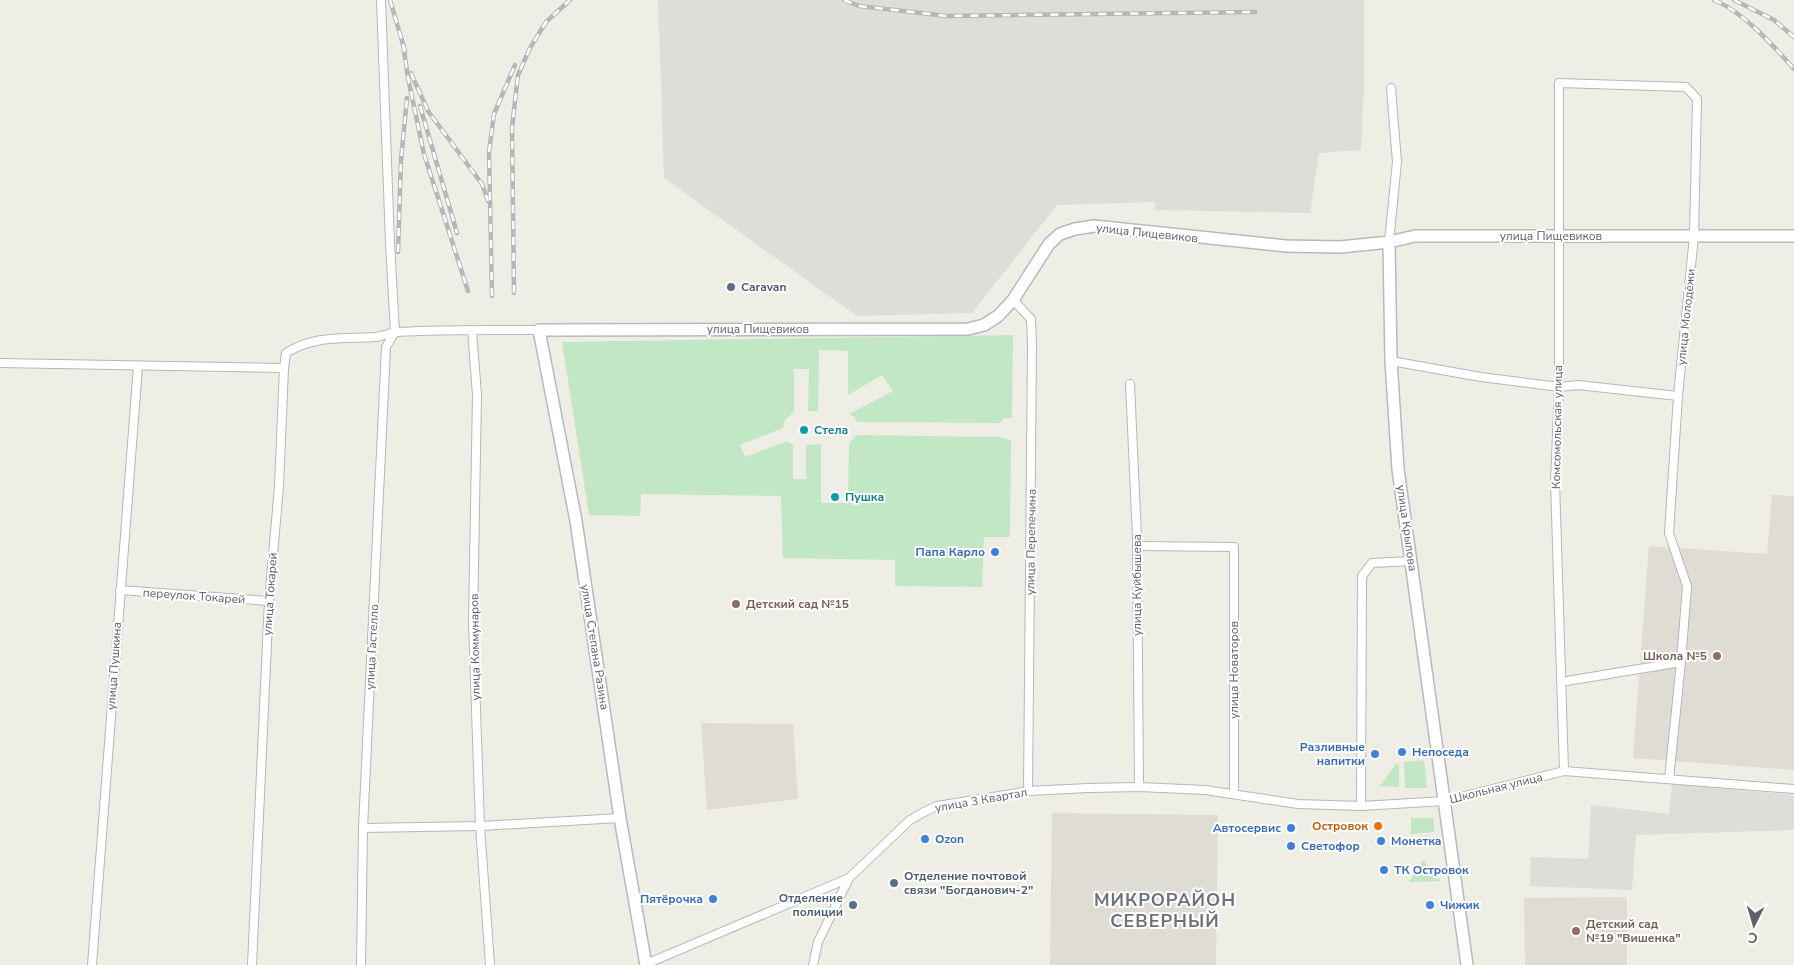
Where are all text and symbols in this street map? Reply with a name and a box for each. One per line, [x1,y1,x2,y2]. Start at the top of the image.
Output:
street label: улица Пищевиков [1095,220,1199,246]
street label: улица Пищевиков [1500,228,1603,244]
street label: улица Молодёжи [1673,268,1699,366]
place label: Caravan [741,279,786,295]
marker: Caravan [725,281,737,293]
street label: улица Пищевиков [707,321,810,337]
street label: Комсомольская улица [1548,365,1566,489]
place label: Стела [814,422,848,438]
marker: Стела [798,424,810,436]
street label: улица Крылова [1393,484,1421,572]
place label: Пушка [845,489,884,505]
street label: улица Перепечина [1022,489,1040,595]
marker: Пушка [829,491,841,503]
street label: улица Куйбышева [1129,534,1145,636]
place label: Папа Карло [916,544,985,560]
marker: Папа Карло [989,546,1001,558]
street label: улица Токарей [259,552,281,636]
street label: улица Степана Разина [577,583,613,711]
street label: переулок Токарей [142,584,246,608]
street label: улица Коммунаров [466,593,484,701]
place label: Детский сад №15 [746,596,849,612]
marker: Детский сад №15 [730,598,742,610]
street label: улица Гастелло [362,603,382,690]
street label: улица Пушкина [103,621,125,711]
street label: улица Новаторов [1226,621,1242,719]
place label: Школа №5 [1643,648,1707,664]
marker: Школа №5 [1711,650,1723,662]
place label: Разливные напитки [1300,739,1365,769]
place label: Непоседа [1412,744,1469,760]
marker: Непоседа [1396,746,1408,758]
marker: Разливные напитки [1369,748,1381,760]
street label: Школьная улица [1448,769,1544,807]
street label: улица 3 Квартал [934,784,1028,816]
place label: Островок [1312,818,1368,834]
place label: Автосервис [1213,820,1281,836]
marker: Островок [1372,820,1384,832]
marker: Автосервис [1285,822,1297,834]
place label: Ozon [935,831,964,847]
marker: Ozon [919,833,931,845]
place label: Монетка [1391,833,1442,849]
marker: Монетка [1375,835,1387,847]
place label: Светофор [1301,838,1360,854]
marker: Светофор [1285,840,1297,852]
place label: ТК Островок [1394,862,1469,878]
marker: ТК Островок [1378,864,1390,876]
place label: Отделение почтовой связи "Богданович-2" [904,868,1033,898]
marker: Отделение почтовой связи "Богданович-2" [888,877,900,889]
district label: МИКРОРАЙОН СЕВЕРНЫЙ [1094,888,1236,933]
place label: Отделение полиции [779,890,843,920]
place label: Пятёрочка [640,891,703,907]
marker: Пятёрочка [707,893,719,905]
place label: Чижик [1440,897,1480,913]
marker: Отделение полиции [847,899,859,911]
marker: Чижик [1424,899,1436,911]
north arrow [1729,900,1779,950]
place label: Детский сад №19 "Вишенка" [1586,916,1681,946]
marker: Детский сад №19 "Вишенка" [1570,925,1582,937]
text: С [1747,928,1758,947]

